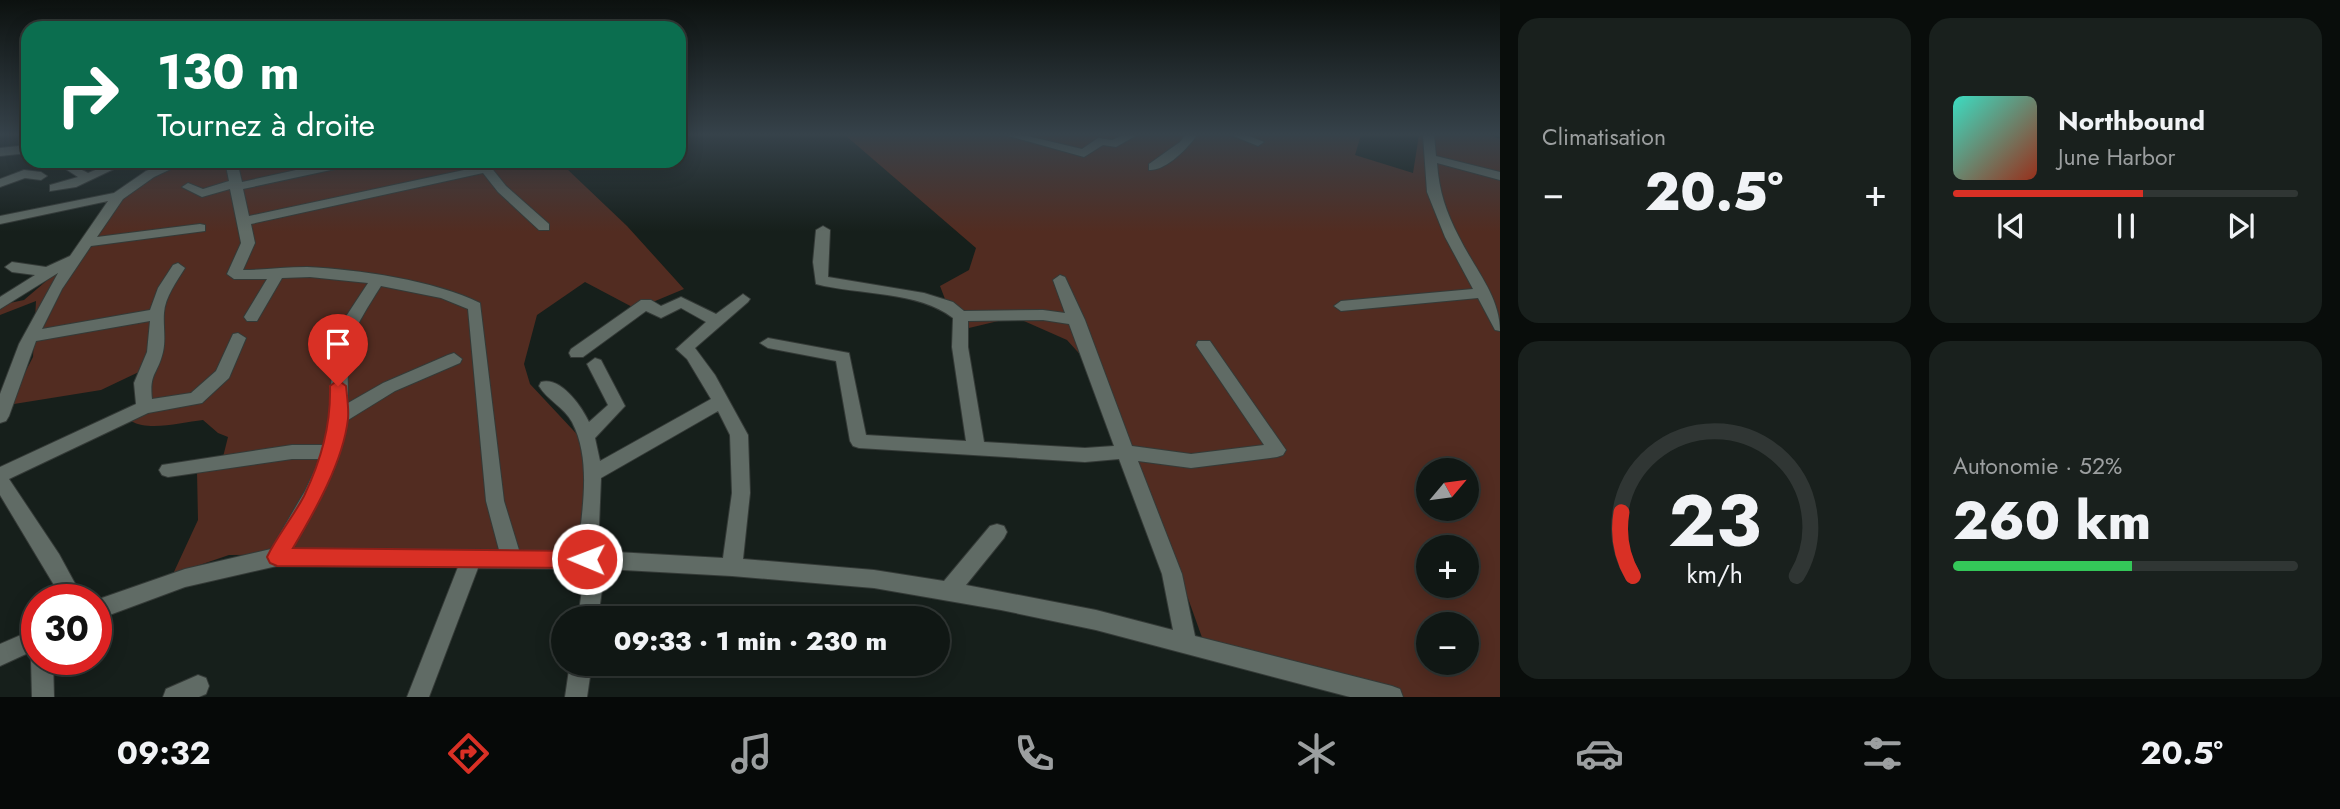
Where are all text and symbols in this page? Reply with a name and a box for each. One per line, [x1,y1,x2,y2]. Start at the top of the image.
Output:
text: 130 m [157,37,300,107]
icon: right [42,49,133,140]
text: Tournez à droite [157,102,375,148]
text: Northbound [2058,102,2205,140]
text: Climatisation [1542,120,1666,154]
text: June Harbor [2058,140,2175,174]
text: 20.5° [1645,154,1783,230]
text: − [1542,165,1564,220]
text: + [1864,165,1887,220]
icon: previous [1992,207,2030,245]
icon: pause [2107,207,2145,245]
icon: next [2222,207,2260,245]
pin [308,314,368,386]
icon: arrive [319,325,357,363]
text: Autonomie · 52% [1953,449,2122,483]
north arrow [1416,458,1479,522]
map controls [1416,458,1479,675]
text: 23 [1668,468,1761,573]
text: 260 km [1953,483,2151,559]
position arrow [550,522,624,596]
button: + [1416,535,1479,598]
text: km/h [1686,556,1743,592]
speed limit sign: 30 [21,584,112,675]
button: − [1416,612,1479,675]
text: 09:33 · 1 min · 230 m [614,622,887,660]
icon: directions [444,729,493,778]
icon: music [727,729,776,778]
icon: phone [1010,729,1059,778]
icon: climate [1292,729,1341,778]
icon: car [1575,729,1624,778]
icon: filters [1858,729,1907,778]
text: 09:32 [117,730,211,776]
text: 20.5° [2140,730,2223,776]

